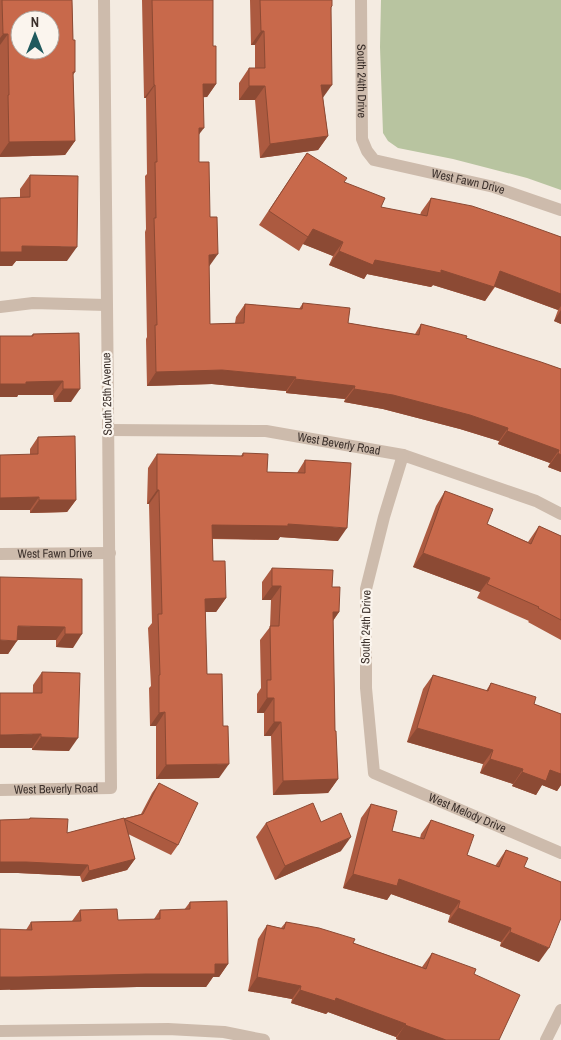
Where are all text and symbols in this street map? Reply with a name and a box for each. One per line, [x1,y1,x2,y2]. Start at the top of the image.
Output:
north arrow [10,10,60,60]
text: N [31,13,39,31]
street label: South 24th Drive [353,44,370,118]
street label: West Fawn Drive [430,165,507,198]
street label: South 25th Avenue [98,352,116,436]
street label: West Beverly Road [296,429,382,459]
street label: West Fawn Drive [17,545,93,562]
street label: South 24th Drive [357,590,375,664]
street label: West Beverly Road [14,780,98,798]
street label: West Melody Drive [426,789,509,837]

